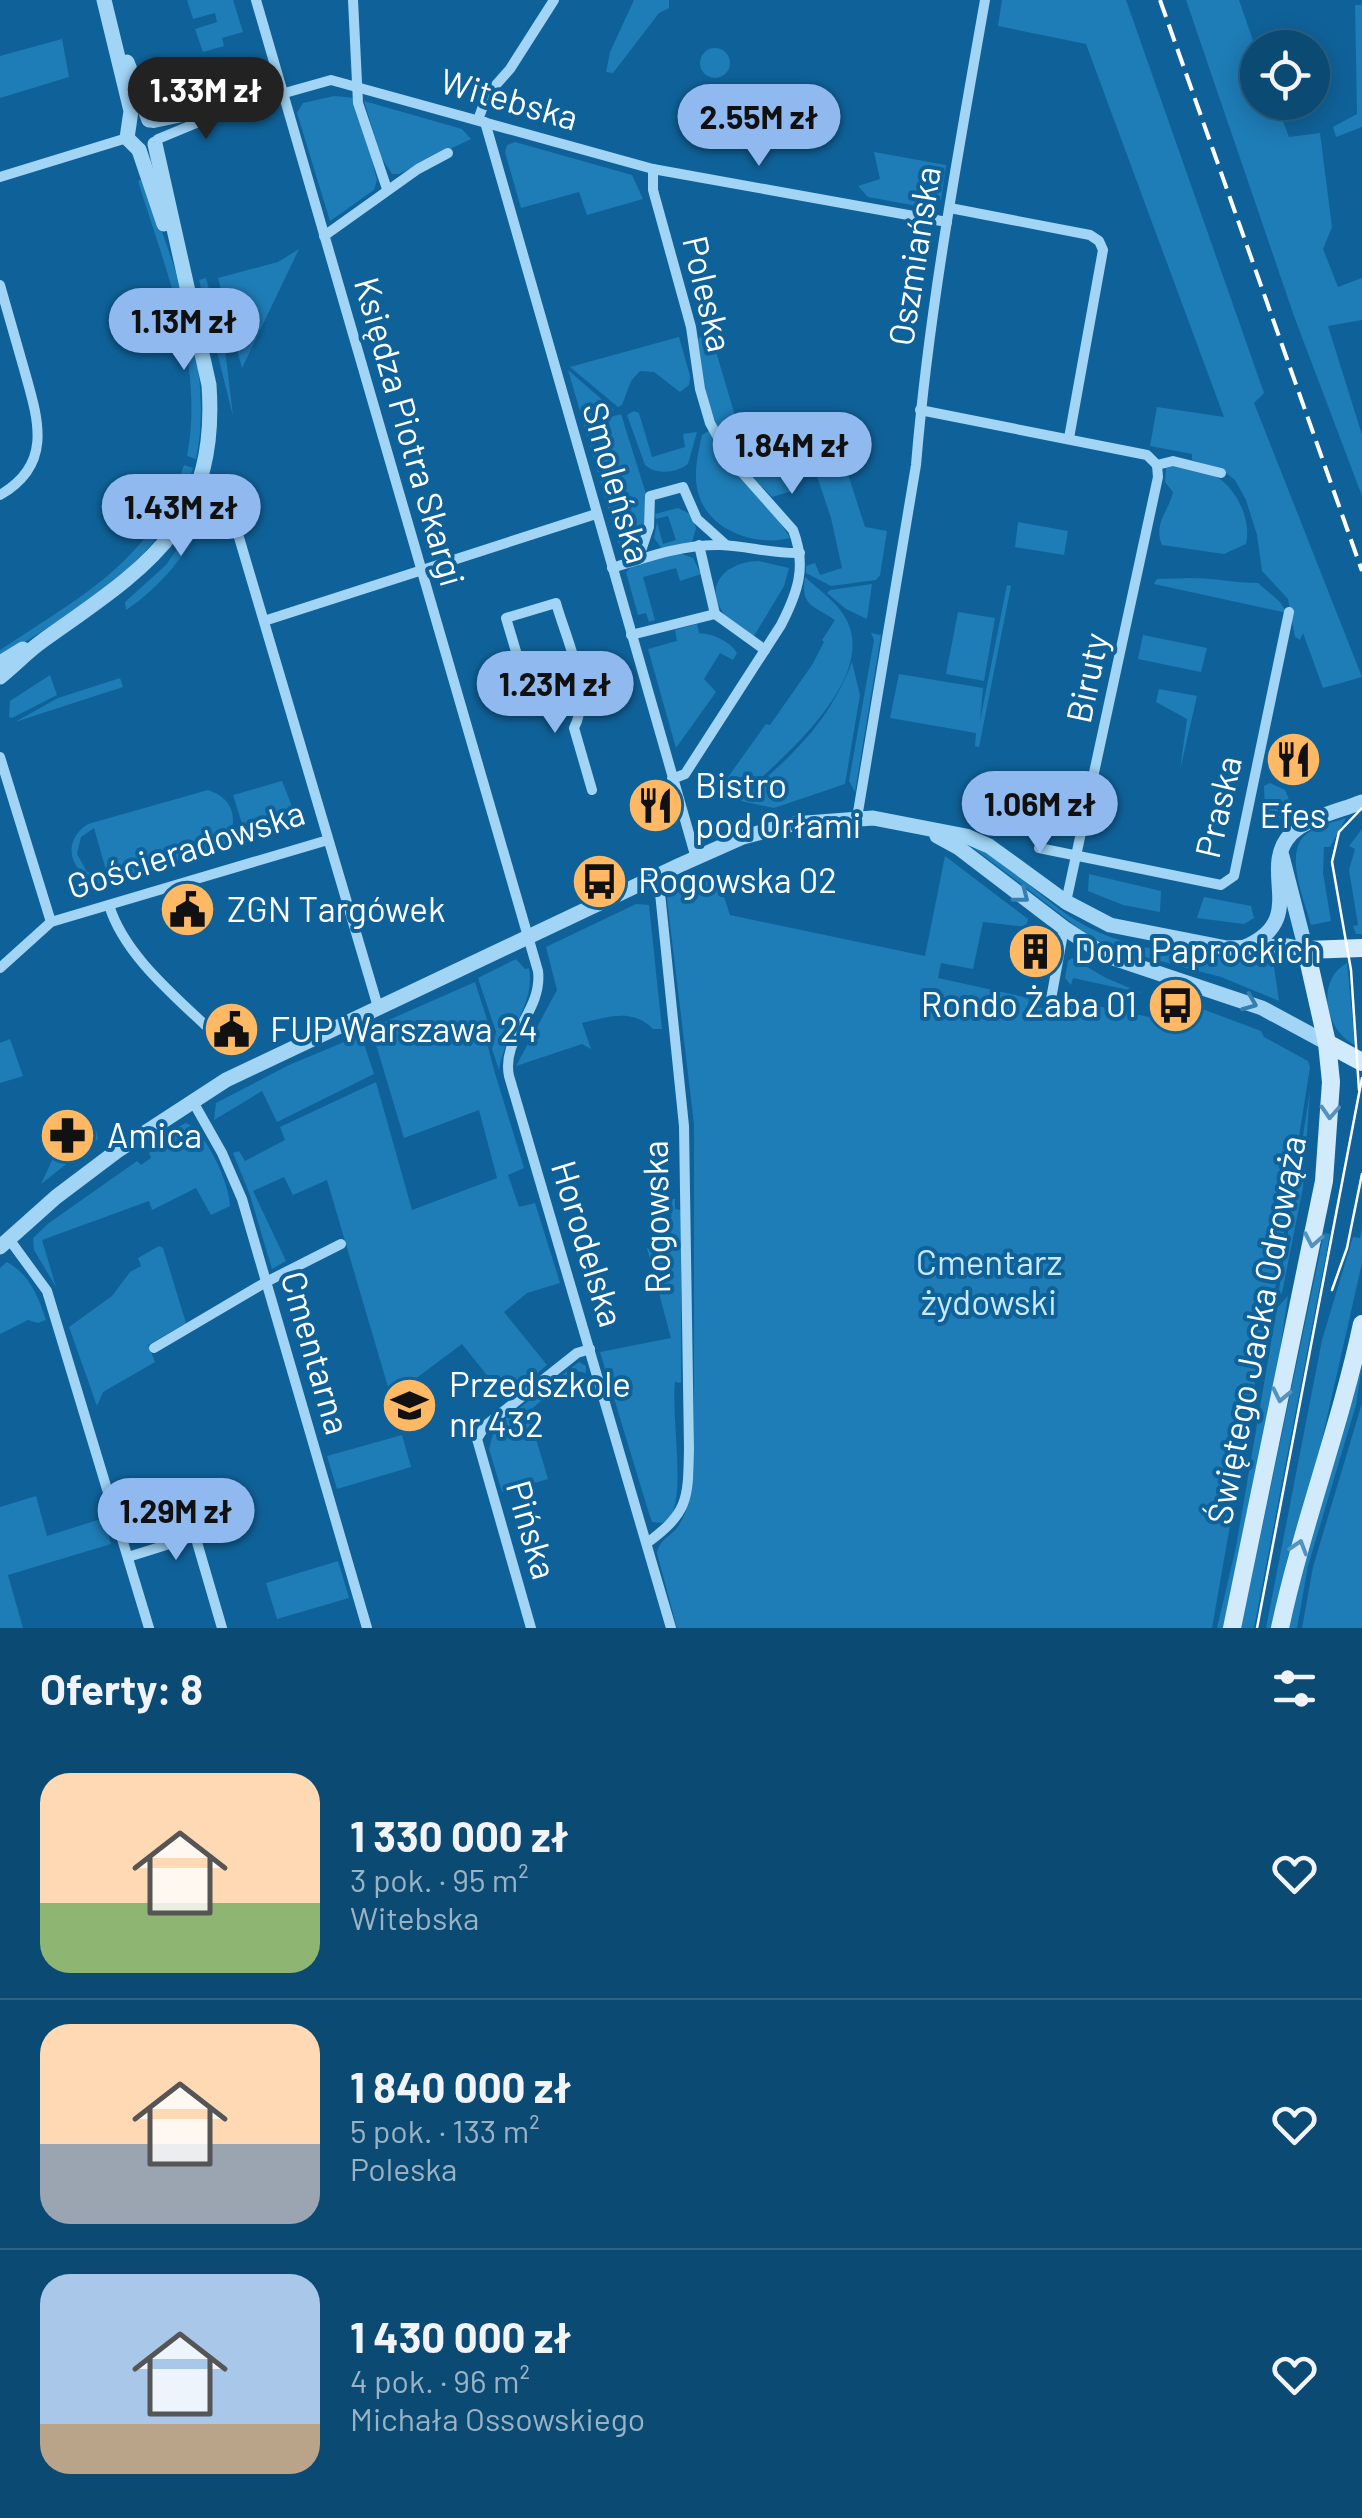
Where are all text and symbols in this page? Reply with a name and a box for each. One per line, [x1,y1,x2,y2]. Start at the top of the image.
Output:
map controls [1240,30,1330,120]
button: locate [1240,30,1330,120]
pin: 1.33M zł [103,57,309,142]
street label: Witebska [436,58,583,138]
text: 1.33M zł [150,70,262,108]
pin: 2.55M zł [656,84,862,169]
text: 2.55M zł [700,97,818,135]
street label: Oszmiańska [878,163,948,348]
street label: Poleska [675,232,743,356]
street label: Księdza Piotra Skargi [347,272,475,591]
pin: 1.13M zł [81,288,287,373]
text: 1.13M zł [131,301,237,339]
street label: Smoleńska [575,397,661,568]
pin: 1.84M zł [689,412,895,497]
text: 1.84M zł [735,425,849,463]
pin: 1.43M zł [78,474,284,559]
text: 1.43M zł [124,487,238,525]
street label: Biruty [1056,629,1116,727]
pin: 1.23M zł [452,651,658,736]
text: 1.23M zł [499,664,611,702]
restaurant icon: Efes [1263,730,1323,790]
street label: Praska [1185,752,1249,862]
place label: Bistro pod Orłami [695,763,862,845]
pin: 1.06M zł [937,771,1143,856]
restaurant icon: Bistro pod Orłami [626,776,686,836]
text: 1.06M zł [984,784,1096,822]
street label: Gościeradowska [61,790,309,906]
place label: Efes [1259,793,1327,835]
bus stop icon: Rogowska 02 [569,851,629,911]
place label: Rogowska 02 [638,858,837,900]
public building icon: ZGN Targówek [158,880,218,940]
one-way arrow [1010,884,1028,901]
place label: ZGN Targówek [227,887,446,929]
building icon: Dom Paprockich [1005,921,1065,981]
place label: Dom Paprockich [1074,928,1322,970]
bus stop icon: Rondo Żaba 01 [1146,975,1206,1035]
place label: Rondo Żaba 01 [921,982,1137,1024]
one-way arrow [1240,992,1258,1012]
public building icon: FUP Warszawa 24 [201,1000,261,1060]
place label: FUP Warszawa 24 [270,1007,538,1049]
one-way arrow [1320,1104,1341,1120]
pharmacy icon: Amica [38,1106,98,1166]
place label: Amica [107,1113,202,1155]
street label: Świętego Jacka Odrowąża [1197,1132,1313,1528]
street label: Rogowska [633,1140,677,1294]
street label: Horodelska [544,1155,634,1331]
one-way arrow [1303,1231,1324,1248]
park label: Cmentarz żydowski [916,1240,1062,1322]
street label: Cmentarna [274,1266,360,1439]
place label: Przedszkole nr 432 [449,1362,631,1444]
school or university icon: Przedszkole nr 432 [380,1375,440,1435]
one-way arrow [1271,1386,1292,1403]
street label: Pińska [499,1475,567,1584]
pin: 1.29M zł [73,1478,279,1563]
text: 1.29M zł [120,1491,232,1529]
one-way arrow [1287,1539,1308,1556]
icon: filters [1267,1661,1322,1716]
text: Oferty: 8 [40,1663,203,1713]
text: 1 330 000 zł [350,1810,569,1860]
icon: home [120,1813,240,1933]
icon: heart [1267,1846,1322,1901]
text: 3 pok. · 95 m² [350,1860,529,1898]
text: Witebska [350,1898,479,1936]
text: 1 840 000 zł [350,2061,572,2111]
icon: home [120,2064,240,2184]
icon: heart [1267,2097,1322,2152]
text: 5 pok. · 133 m² [350,2111,540,2149]
text: Poleska [350,2149,457,2187]
text: 1 430 000 zł [350,2311,572,2361]
icon: home [120,2314,240,2434]
icon: heart [1267,2347,1322,2402]
text: 4 pok. · 96 m² [350,2361,530,2399]
text: Michała Ossowskiego [350,2399,645,2437]

